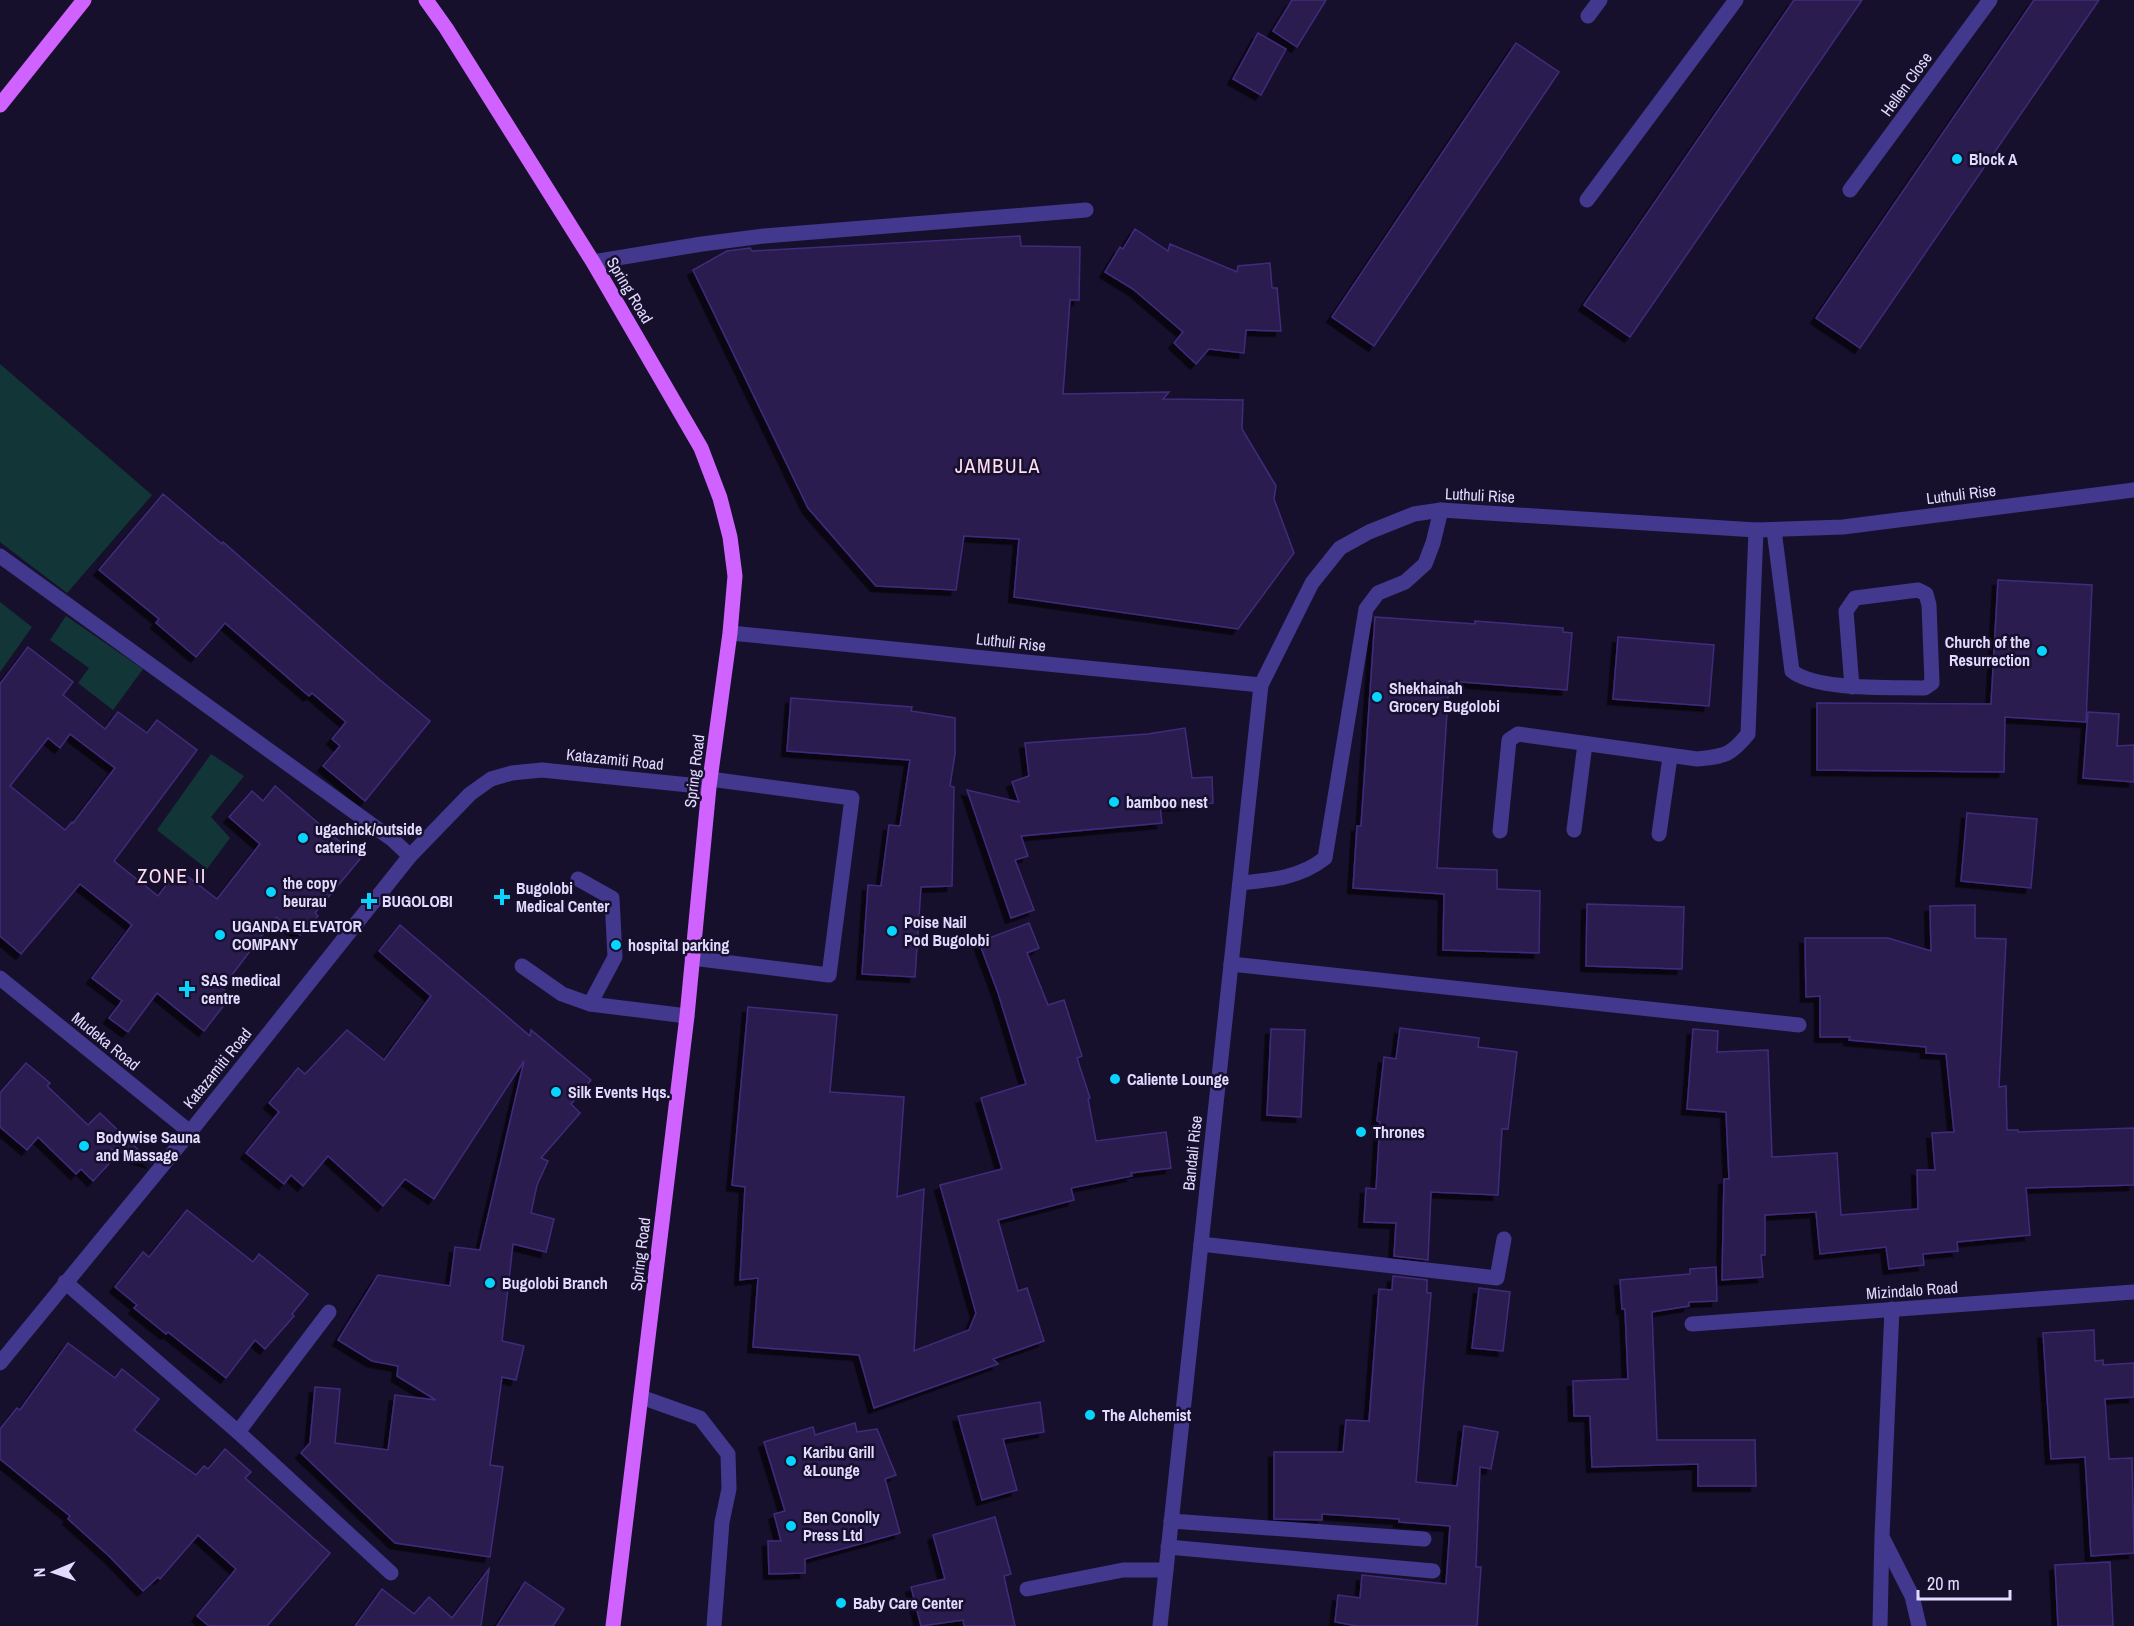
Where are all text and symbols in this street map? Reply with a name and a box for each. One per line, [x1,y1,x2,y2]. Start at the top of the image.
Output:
street label: Hellen Close [1875,47,1937,121]
place label: Block A [1969,148,2018,170]
marker: Block A [1950,152,1964,166]
street label: Spring Road [602,253,658,327]
district label: JAMBULA [955,452,1041,479]
street label: Luthuli Rise [1925,479,1997,509]
street label: Luthuli Rise [1444,482,1516,508]
street label: Luthuli Rise [975,627,1047,657]
place label: Church of the Resurrection [1945,631,2030,671]
marker: Church of the Resurrection [2035,644,2049,658]
place label: Shekhainah Grocery Bugolobi [1389,677,1500,717]
marker: Shekhainah Grocery Bugolobi [1370,690,1384,704]
street label: Spring Road [679,733,709,809]
street label: Katazamiti Road [565,743,665,775]
place label: bamboo nest [1126,791,1208,813]
marker: bamboo nest [1107,795,1121,809]
place label: ugachick/outside catering [315,818,422,858]
marker: ugachick/outside catering [296,831,310,845]
district label: ZONE II [137,862,207,889]
place label: the copy beurau [283,872,338,912]
place label: Bugolobi Medical Center [516,877,610,917]
marker: the copy beurau [264,885,278,899]
marker: Bugolobi Medical Center [493,888,511,906]
place label: BUGOLOBI [382,890,453,912]
marker: BUGOLOBI [360,892,378,910]
place label: Poise Nail Pod Bugolobi [904,911,989,951]
place label: UGANDA ELEVATOR COMPANY [232,915,363,955]
marker: Poise Nail Pod Bugolobi [885,924,899,938]
marker: UGANDA ELEVATOR COMPANY [213,928,227,942]
place label: hospital parking [628,934,729,956]
marker: hospital parking [609,938,623,952]
place label: SAS medical centre [201,969,281,1009]
marker: SAS medical centre [178,980,196,998]
street label: Mudeka Road [67,1007,145,1075]
street label: Katazamiti Road [178,1023,256,1113]
place label: Caliente Lounge [1127,1068,1229,1090]
marker: Caliente Lounge [1108,1072,1122,1086]
place label: Silk Events Hqs. [568,1081,670,1103]
marker: Silk Events Hqs. [549,1085,563,1099]
street label: Bandali Rise [1177,1114,1207,1192]
place label: Thrones [1373,1121,1425,1143]
marker: Thrones [1354,1125,1368,1139]
place label: Bodywise Sauna and Massage [96,1126,201,1166]
marker: Bodywise Sauna and Massage [77,1139,91,1153]
street label: Spring Road [625,1216,655,1292]
place label: Bugolobi Branch [502,1272,608,1294]
marker: Bugolobi Branch [483,1276,497,1290]
street label: Mizindalo Road [1865,1276,1959,1304]
place label: The Alchemist [1102,1404,1192,1426]
marker: The Alchemist [1083,1408,1097,1422]
place label: Karibu Grill &Lounge [803,1441,874,1481]
marker: Karibu Grill &Lounge [784,1454,798,1468]
place label: Ben Conolly Press Ltd [803,1506,880,1546]
marker: Ben Conolly Press Ltd [784,1519,798,1533]
north arrow [24,1542,84,1602]
scale bar [1918,1563,2010,1601]
text: N [28,1567,50,1578]
text: 20 m [1927,1571,1960,1596]
place label: Baby Care Center [853,1592,964,1614]
marker: Baby Care Center [834,1596,848,1610]

